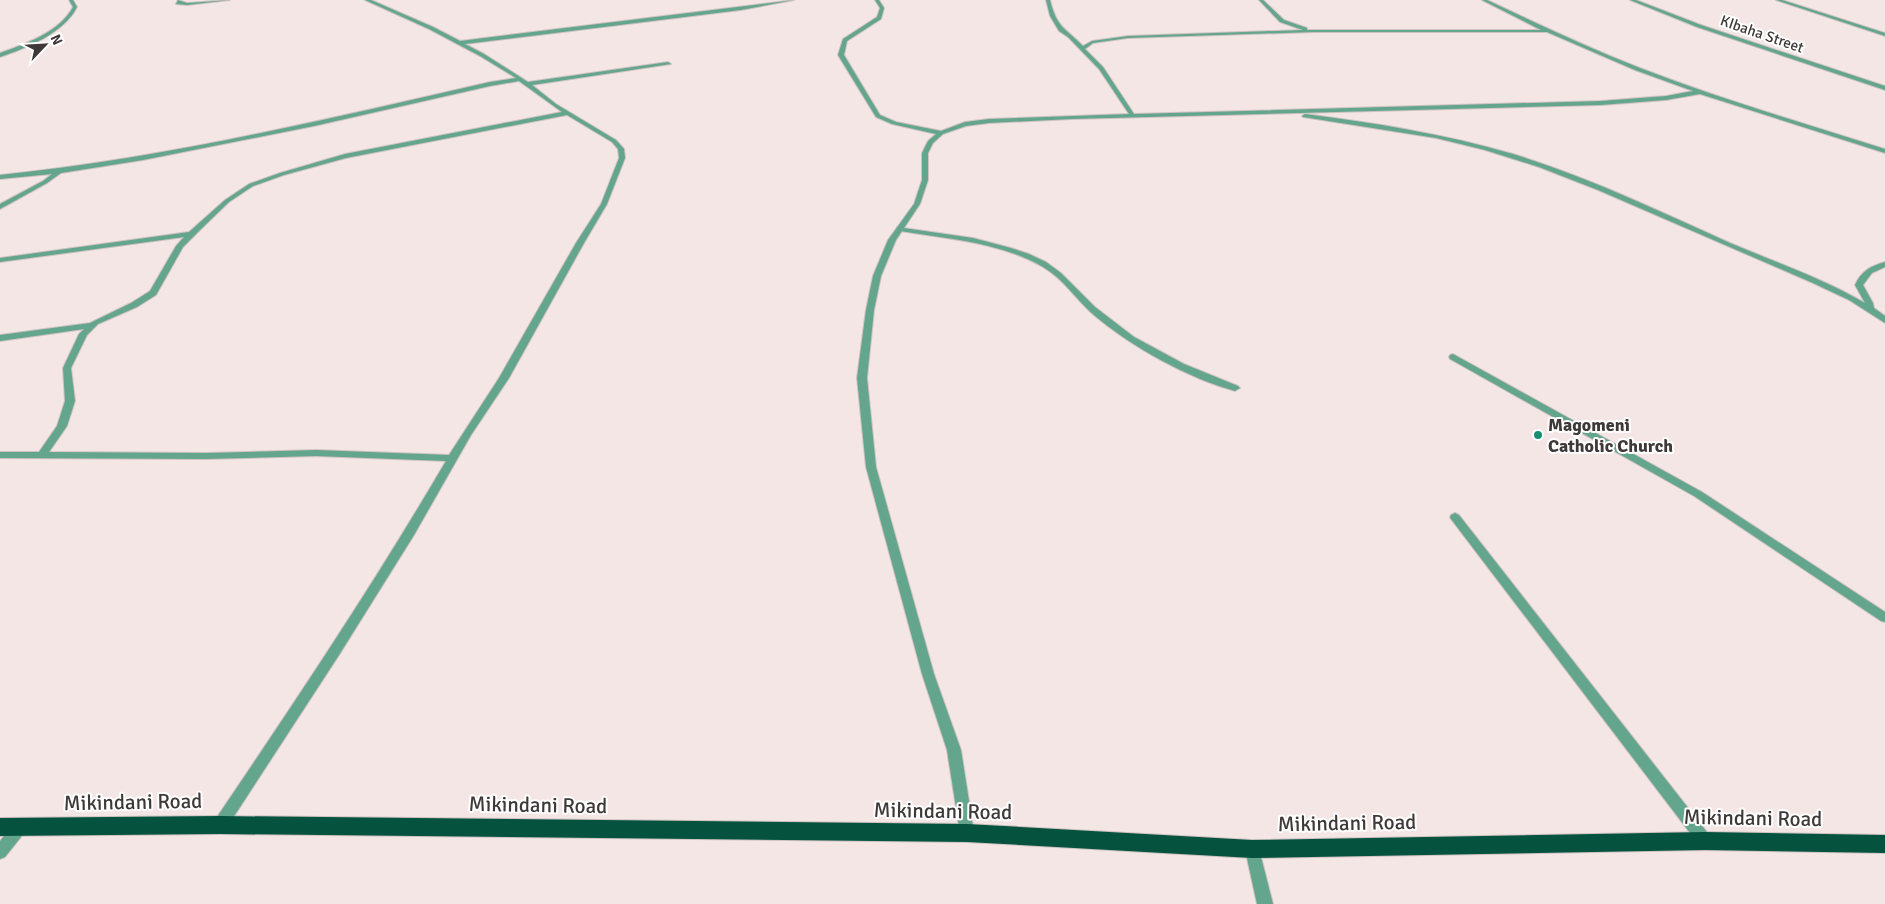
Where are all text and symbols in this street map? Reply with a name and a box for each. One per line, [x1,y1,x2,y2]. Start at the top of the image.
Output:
street label: KIbaha Street [1718,11,1806,57]
north arrow [20,20,70,70]
text: N [47,32,66,48]
place label: Magomeni Catholic Church [1548,414,1673,457]
marker: Magomeni Catholic Church [1532,429,1544,441]
street label: Mikindani Road [63,788,203,816]
street label: Mikindani Road [468,791,608,819]
street label: Mikindani Road [873,797,1013,825]
street label: Mikindani Road [1683,804,1823,832]
street label: Mikindani Road [1277,809,1417,837]

